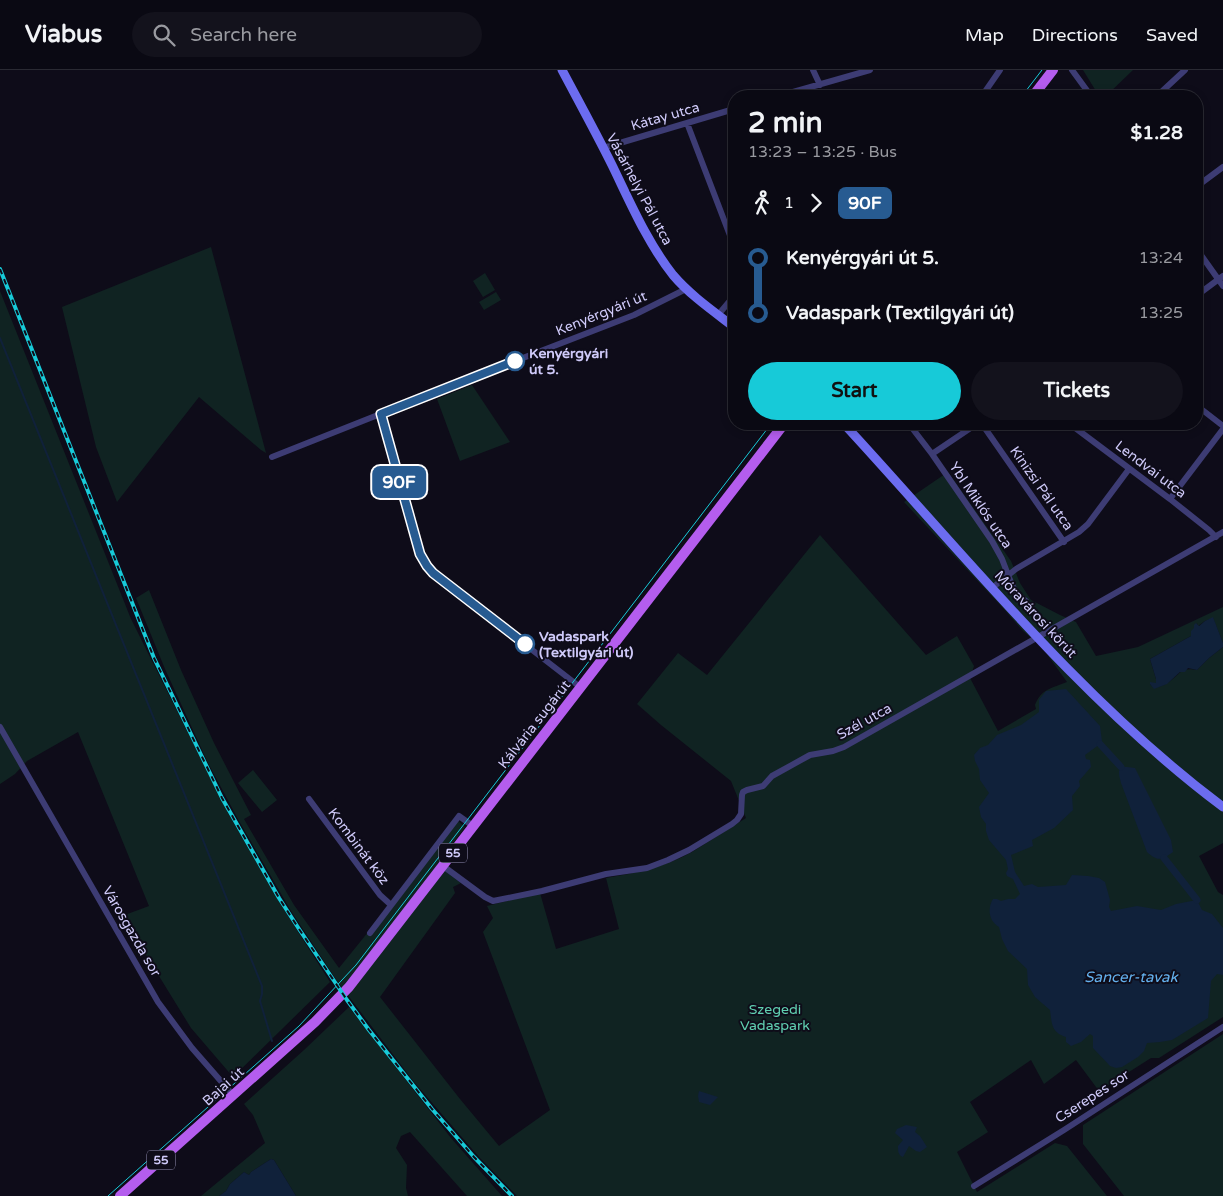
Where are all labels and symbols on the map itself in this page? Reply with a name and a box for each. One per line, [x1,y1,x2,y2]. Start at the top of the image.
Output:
street label: Kátay utca [629,99,701,134]
street label: Vásárhelyi Pál utca [603,130,676,248]
street label: Kenyérgyári út [553,287,650,339]
place label: Kenyérgyári út 5. [529,345,608,378]
marker: Kenyérgyári út 5. [505,351,525,371]
street label: Lendvai utca [1112,437,1190,502]
street label: Kinizsi Pál utca [1006,443,1077,534]
street label: Ybl Miklós utca [945,459,1016,552]
line badge: 90F [370,466,428,498]
street label: Móravárosi körút [991,567,1081,662]
place label: Vadaspark (Textilgyári út) [539,628,633,661]
marker: Vadaspark (Textilgyári út) [515,634,535,654]
street label: Kálvária sugárút [495,676,575,772]
street label: Szél utca [834,700,894,743]
street label: Kombinát köz [324,805,393,888]
road number: 55 [439,844,467,862]
street label: Városgazda sor [99,883,165,980]
water label: Sancer-tavak [1084,968,1180,986]
park label: Szegedi Vadaspark [740,1001,810,1034]
street label: Bajai út [199,1063,248,1109]
street label: Cserepes sor [1052,1066,1133,1127]
road number: 55 [147,1150,175,1170]

